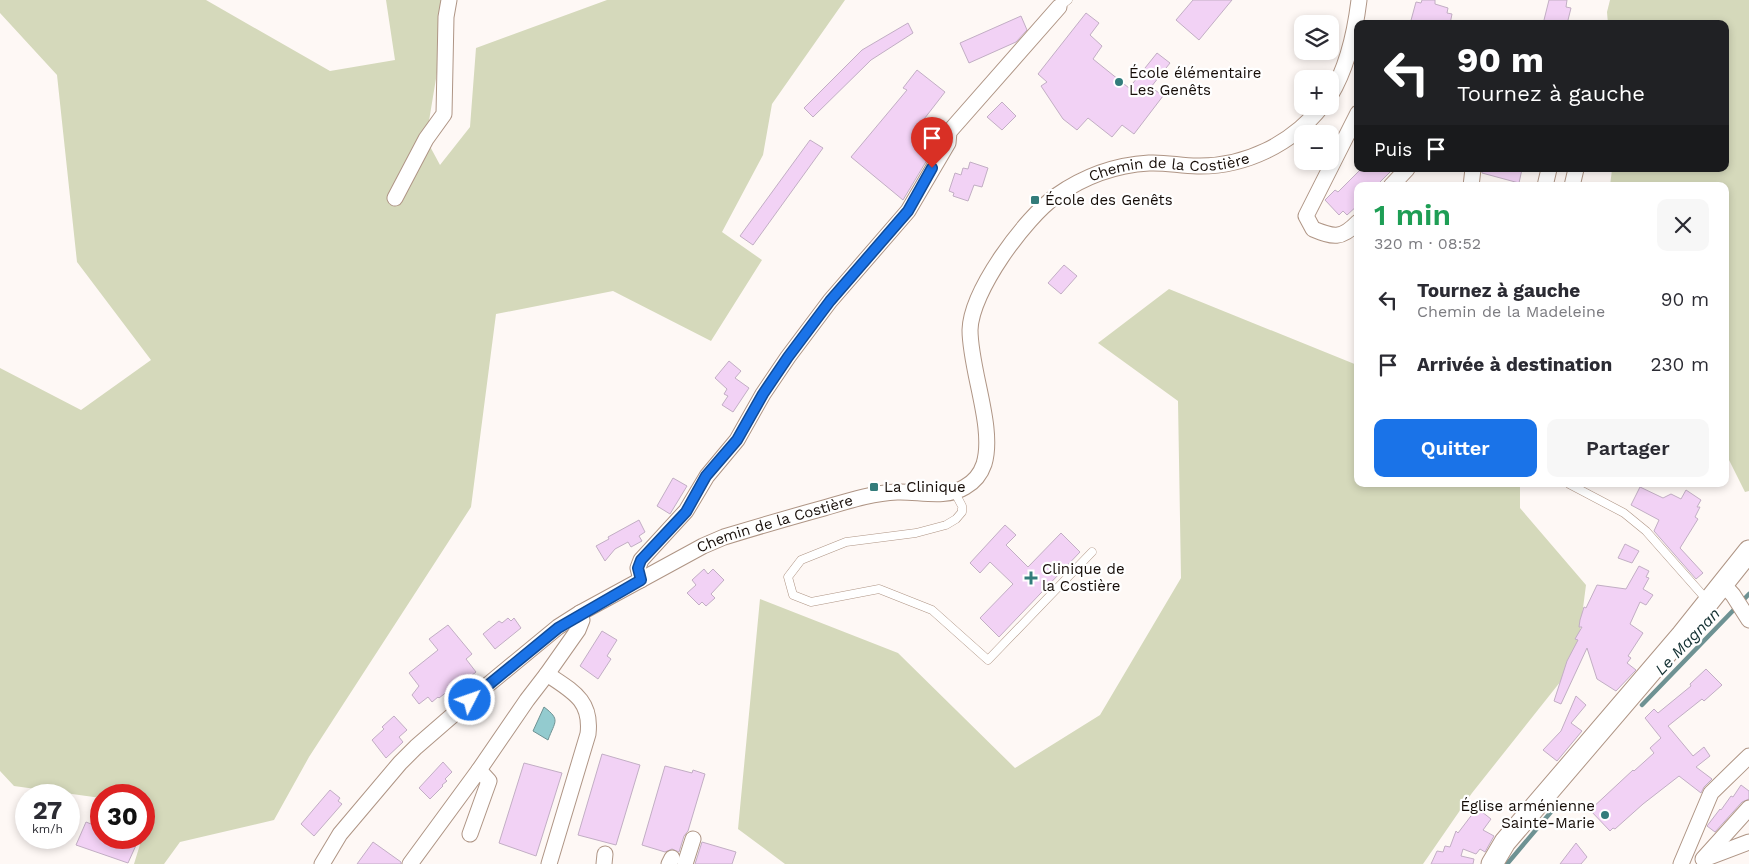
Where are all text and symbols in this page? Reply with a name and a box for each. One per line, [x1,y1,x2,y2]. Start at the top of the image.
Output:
map controls [1294,15,1339,170]
button: layers [1294,15,1339,60]
text: 90 m [1457,39,1544,81]
icon: left [1374,40,1439,105]
place label: École élémentaire Les Genêts [1129,64,1261,99]
button: + [1294,70,1339,115]
marker: École élémentaire Les Genêts [1113,76,1125,88]
text: Tournez à gauche [1457,81,1645,106]
pin [911,117,953,168]
icon: arrive [918,124,946,152]
button: − [1294,125,1339,170]
icon: arrive [1422,135,1450,163]
text: Puis [1374,138,1412,161]
street label: Chemin de la Costière [1086,149,1252,186]
place label: École des Genêts [1045,191,1173,209]
marker: École des Genêts [1029,194,1041,206]
text: 1 min [1374,197,1451,232]
button: close [1657,199,1709,251]
text: 320 m · 08:52 [1374,234,1481,253]
text: Tournez à gauche [1417,279,1580,302]
icon: left [1374,286,1402,314]
text: 90 m [1661,288,1709,311]
text: Chemin de la Madeleine [1417,302,1605,321]
icon: arrive [1374,351,1402,379]
text: Arrivée à destination [1417,353,1612,376]
text: 230 m [1650,353,1709,376]
button: Quitter [1374,419,1537,477]
button: Partager [1547,419,1709,477]
place label: La Clinique [884,478,966,496]
marker: La Clinique [868,481,880,493]
street label: Chemin de la Costière [693,491,855,557]
place label: Clinique de la Costière [1042,560,1125,595]
marker: Clinique de la Costière [1024,571,1038,585]
water label: Le Magnan [1651,604,1724,679]
position arrow [443,673,495,725]
speed limit sign: 30 [90,784,155,849]
text: 27 [33,796,62,825]
place label: Église arménienne Sainte-Marie [1460,797,1595,832]
marker: Église arménienne Sainte-Marie [1599,809,1611,821]
text: km/h [32,822,63,836]

